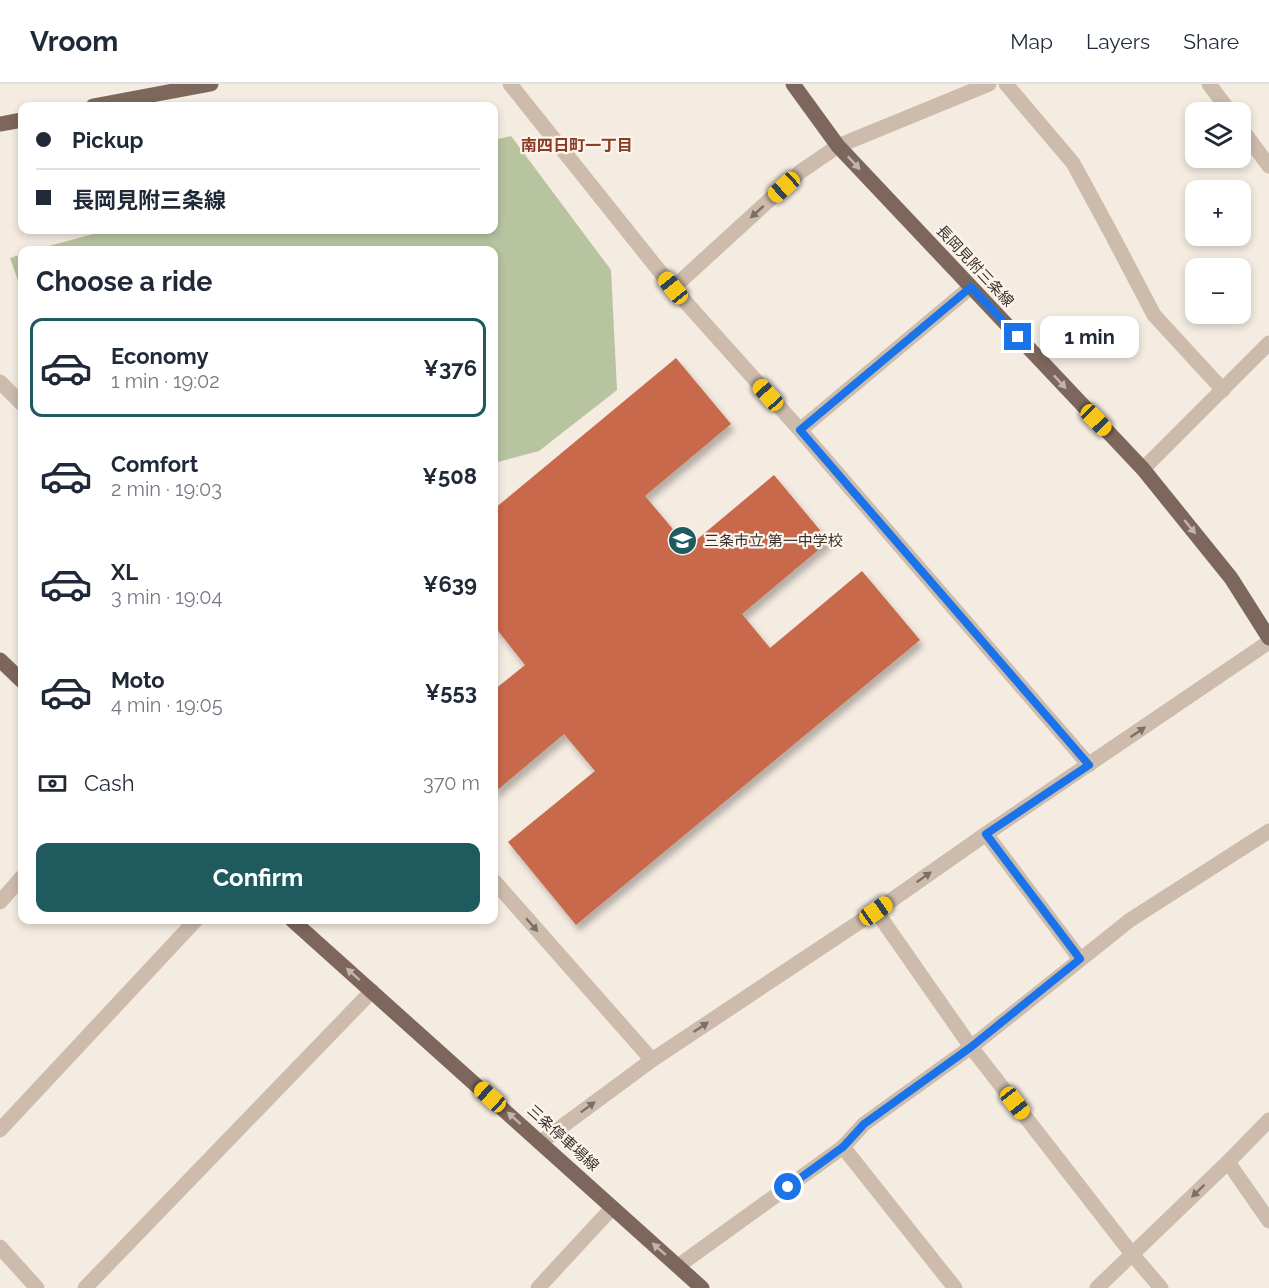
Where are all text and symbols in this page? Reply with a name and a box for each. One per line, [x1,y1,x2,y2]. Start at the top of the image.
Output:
text: Vroom [30,25,118,58]
text: Map [1010,29,1053,54]
text: Layers [1086,29,1150,54]
text: Share [1183,29,1239,54]
map controls [1185,102,1251,324]
button: layers [1185,102,1251,168]
text: Pickup [72,127,144,153]
district label: 南四日町一丁目 [521,136,633,155]
one-way arrow [847,156,861,171]
car [765,168,803,206]
button: + [1185,180,1251,246]
text: 長岡見附三条線 [72,187,226,213]
one-way arrow [749,205,764,219]
street label: 長岡見附三条線 [933,221,1017,311]
button: − [1185,258,1251,324]
text: Choose a ride [36,266,212,297]
car [655,268,691,308]
callout: 1 min [1039,316,1138,358]
route end [1004,323,1031,350]
text: 1 min [1064,325,1115,349]
icon: car [39,341,93,395]
text: Economy [111,343,209,369]
text: ¥376 [423,355,477,381]
text: 1 min · 19:02 [111,369,220,393]
one-way arrow [1053,374,1067,389]
car [749,376,787,414]
car [1077,401,1115,439]
icon: car [39,449,93,503]
text: Comfort [111,451,198,477]
text: ¥508 [422,463,477,489]
text: 2 min · 19:03 [111,477,222,501]
one-way arrow [1183,519,1196,535]
school or university icon: 三条市立 第一中学校 [667,525,699,557]
place label: 三条市立 第一中学校 [704,532,843,550]
icon: car [39,557,93,611]
text: XL [111,559,138,585]
text: ¥639 [423,571,477,597]
text: 3 min · 19:04 [111,585,222,609]
icon: car [39,665,93,719]
text: Moto [111,667,165,693]
text: ¥553 [425,679,477,705]
text: 4 min · 19:05 [111,693,223,717]
one-way arrow [1129,726,1145,738]
icon: cash [36,767,69,800]
text: Cash [84,770,135,796]
text: 370 m [423,771,480,795]
button: Confirm [36,843,480,912]
one-way arrow [916,872,932,883]
car [856,893,896,929]
one-way arrow [525,917,539,932]
one-way arrow [346,968,361,981]
one-way arrow [692,1022,709,1033]
car [471,1078,509,1116]
car [997,1083,1033,1123]
street label: 三条停車場線 [524,1101,602,1175]
one-way arrow [581,1102,596,1114]
one-way arrow [507,1112,522,1125]
route start [774,1173,801,1200]
one-way arrow [1190,1184,1205,1198]
one-way arrow [651,1242,666,1256]

